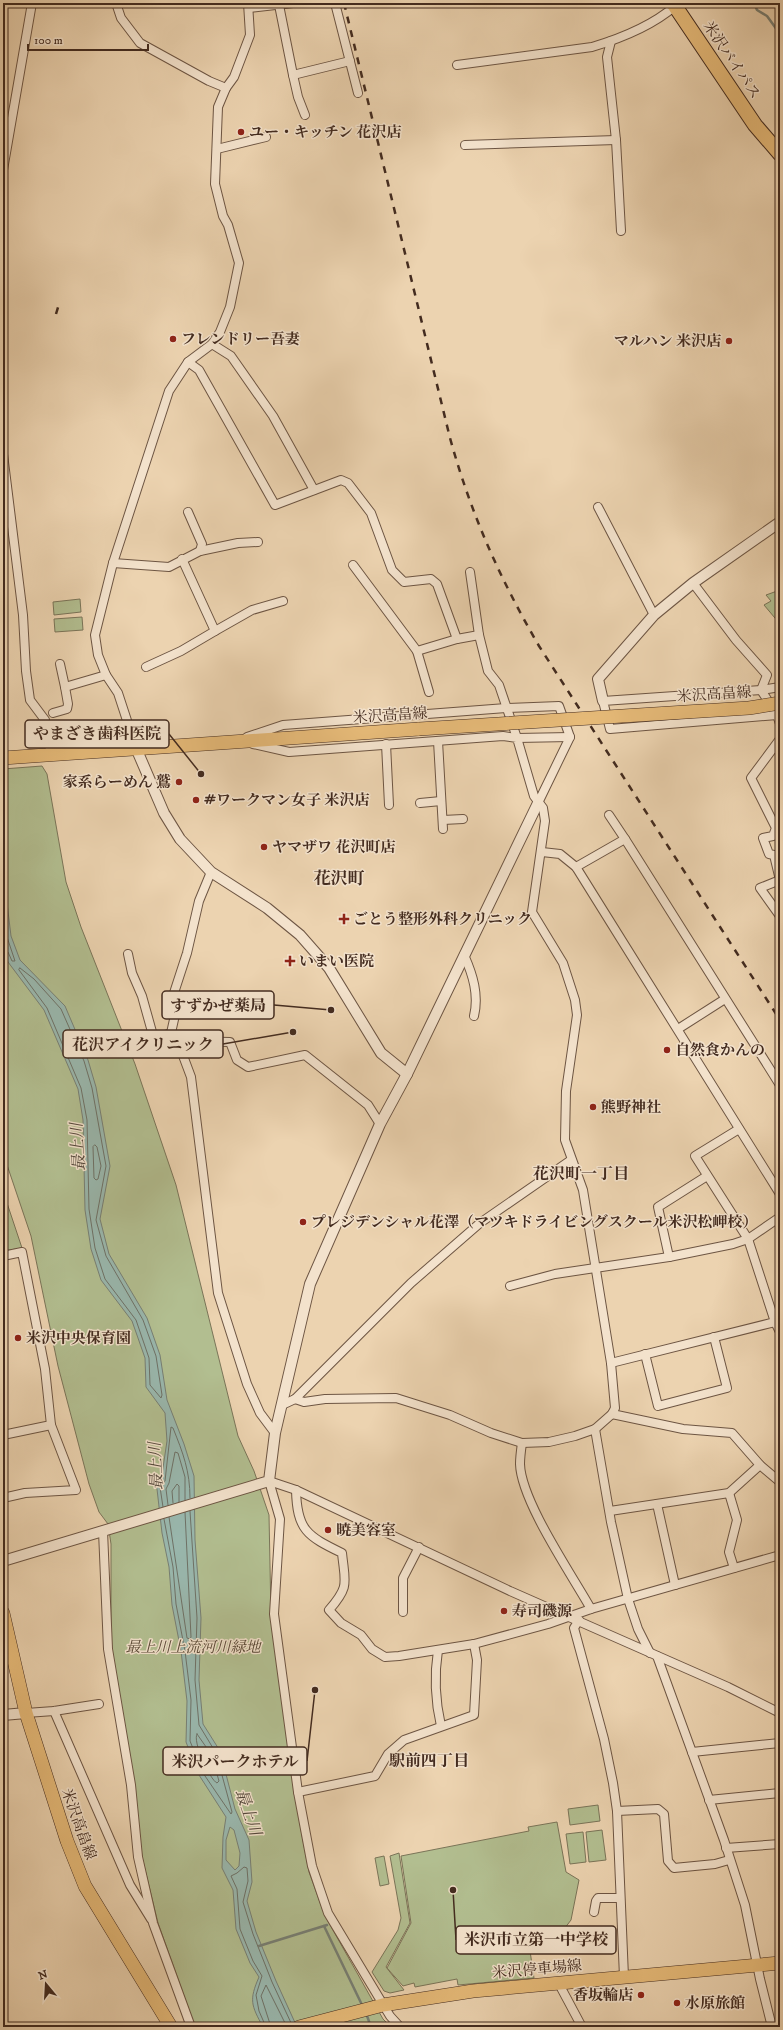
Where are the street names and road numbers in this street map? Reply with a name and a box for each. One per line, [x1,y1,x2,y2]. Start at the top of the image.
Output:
street label: 米沢バイパス [699,18,765,103]
street label: 米沢高畠線 [676,682,752,707]
street label: 米沢高畠線 [352,703,428,728]
street label: 米沢高畠線 [57,1786,100,1863]
street label: 米沢停車場線 [491,1956,583,1983]

